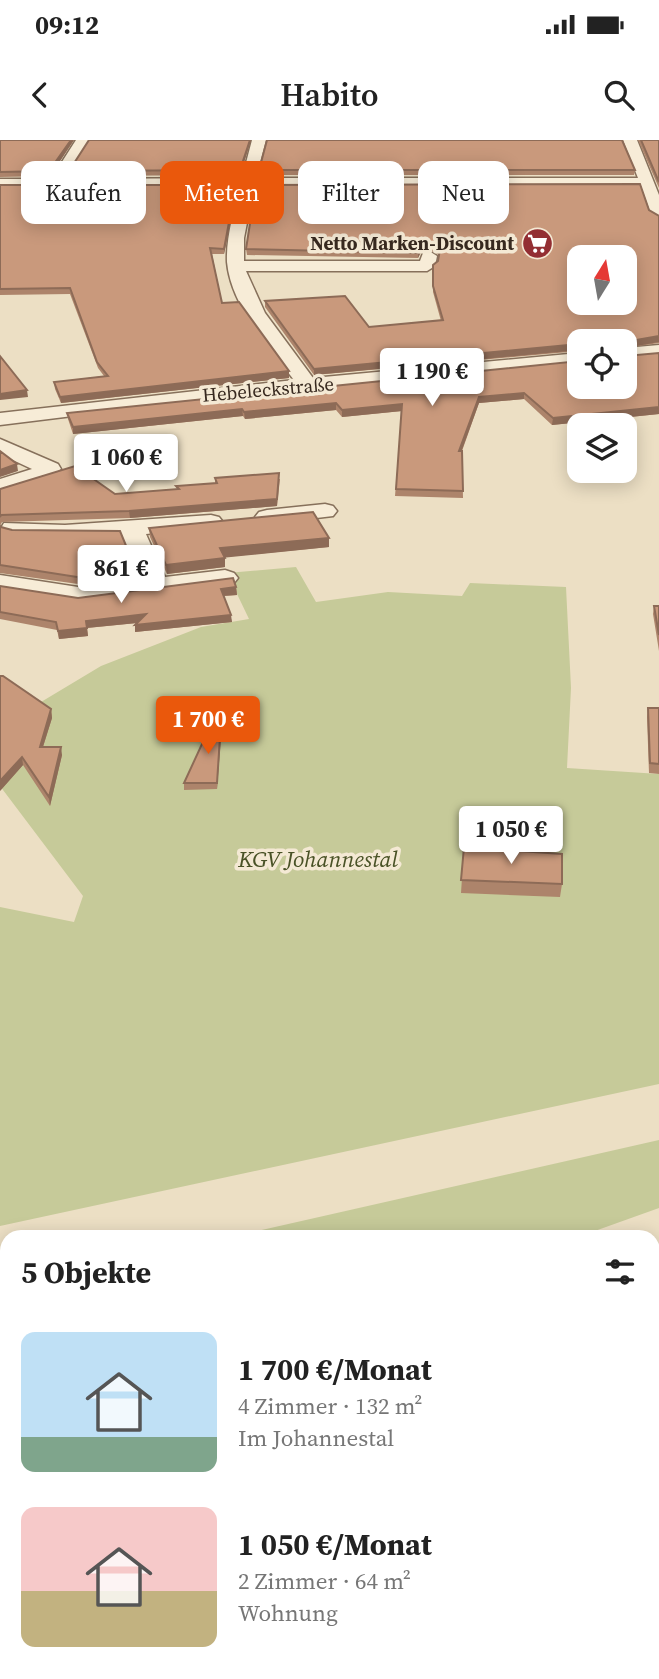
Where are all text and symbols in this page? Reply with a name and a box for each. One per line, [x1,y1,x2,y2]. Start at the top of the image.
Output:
text: 09:12 [35,7,99,43]
text: Habito [280,73,379,117]
icon: back [21,76,59,114]
icon: search [600,76,638,114]
chip: Kaufen [21,161,146,224]
chip: Mieten [160,161,284,224]
chip: Filter [298,161,404,224]
chip: Neu [418,161,509,224]
supermarket icon: Netto Marken-Discount [520,226,554,260]
place label: Netto Marken-Discount [310,230,514,256]
north arrow [567,245,637,315]
map controls [567,245,637,483]
button: locate [567,329,637,399]
pin: 1 190 € [367,348,497,408]
text: 1 190 € [396,355,468,387]
street label: Hebeleckstraße [201,370,335,408]
button: layers [567,413,637,483]
pin: 1 060 € [61,434,191,494]
text: 1 060 € [90,441,162,473]
pin: 861 € [72,546,170,605]
text: 861 € [94,552,148,584]
pin: 1 700 € [143,696,273,756]
text: 1 700 € [172,703,244,735]
pin: 1 050 € [446,806,576,866]
text: 1 050 € [475,813,547,845]
park label: KGV Johannestal [237,843,399,875]
text: 5 Objekte [21,1252,151,1293]
icon: filters [601,1253,639,1291]
text: 1 700 €/Monat [238,1349,432,1390]
icon: home [77,1360,161,1444]
text: 4 Zimmer · 132 m² [238,1390,422,1422]
text: Im Johannestal [238,1422,394,1454]
text: 1 050 €/Monat [238,1524,432,1565]
icon: home [77,1535,161,1619]
text: 2 Zimmer · 64 m² [238,1565,411,1597]
text: Wohnung [238,1597,338,1629]

